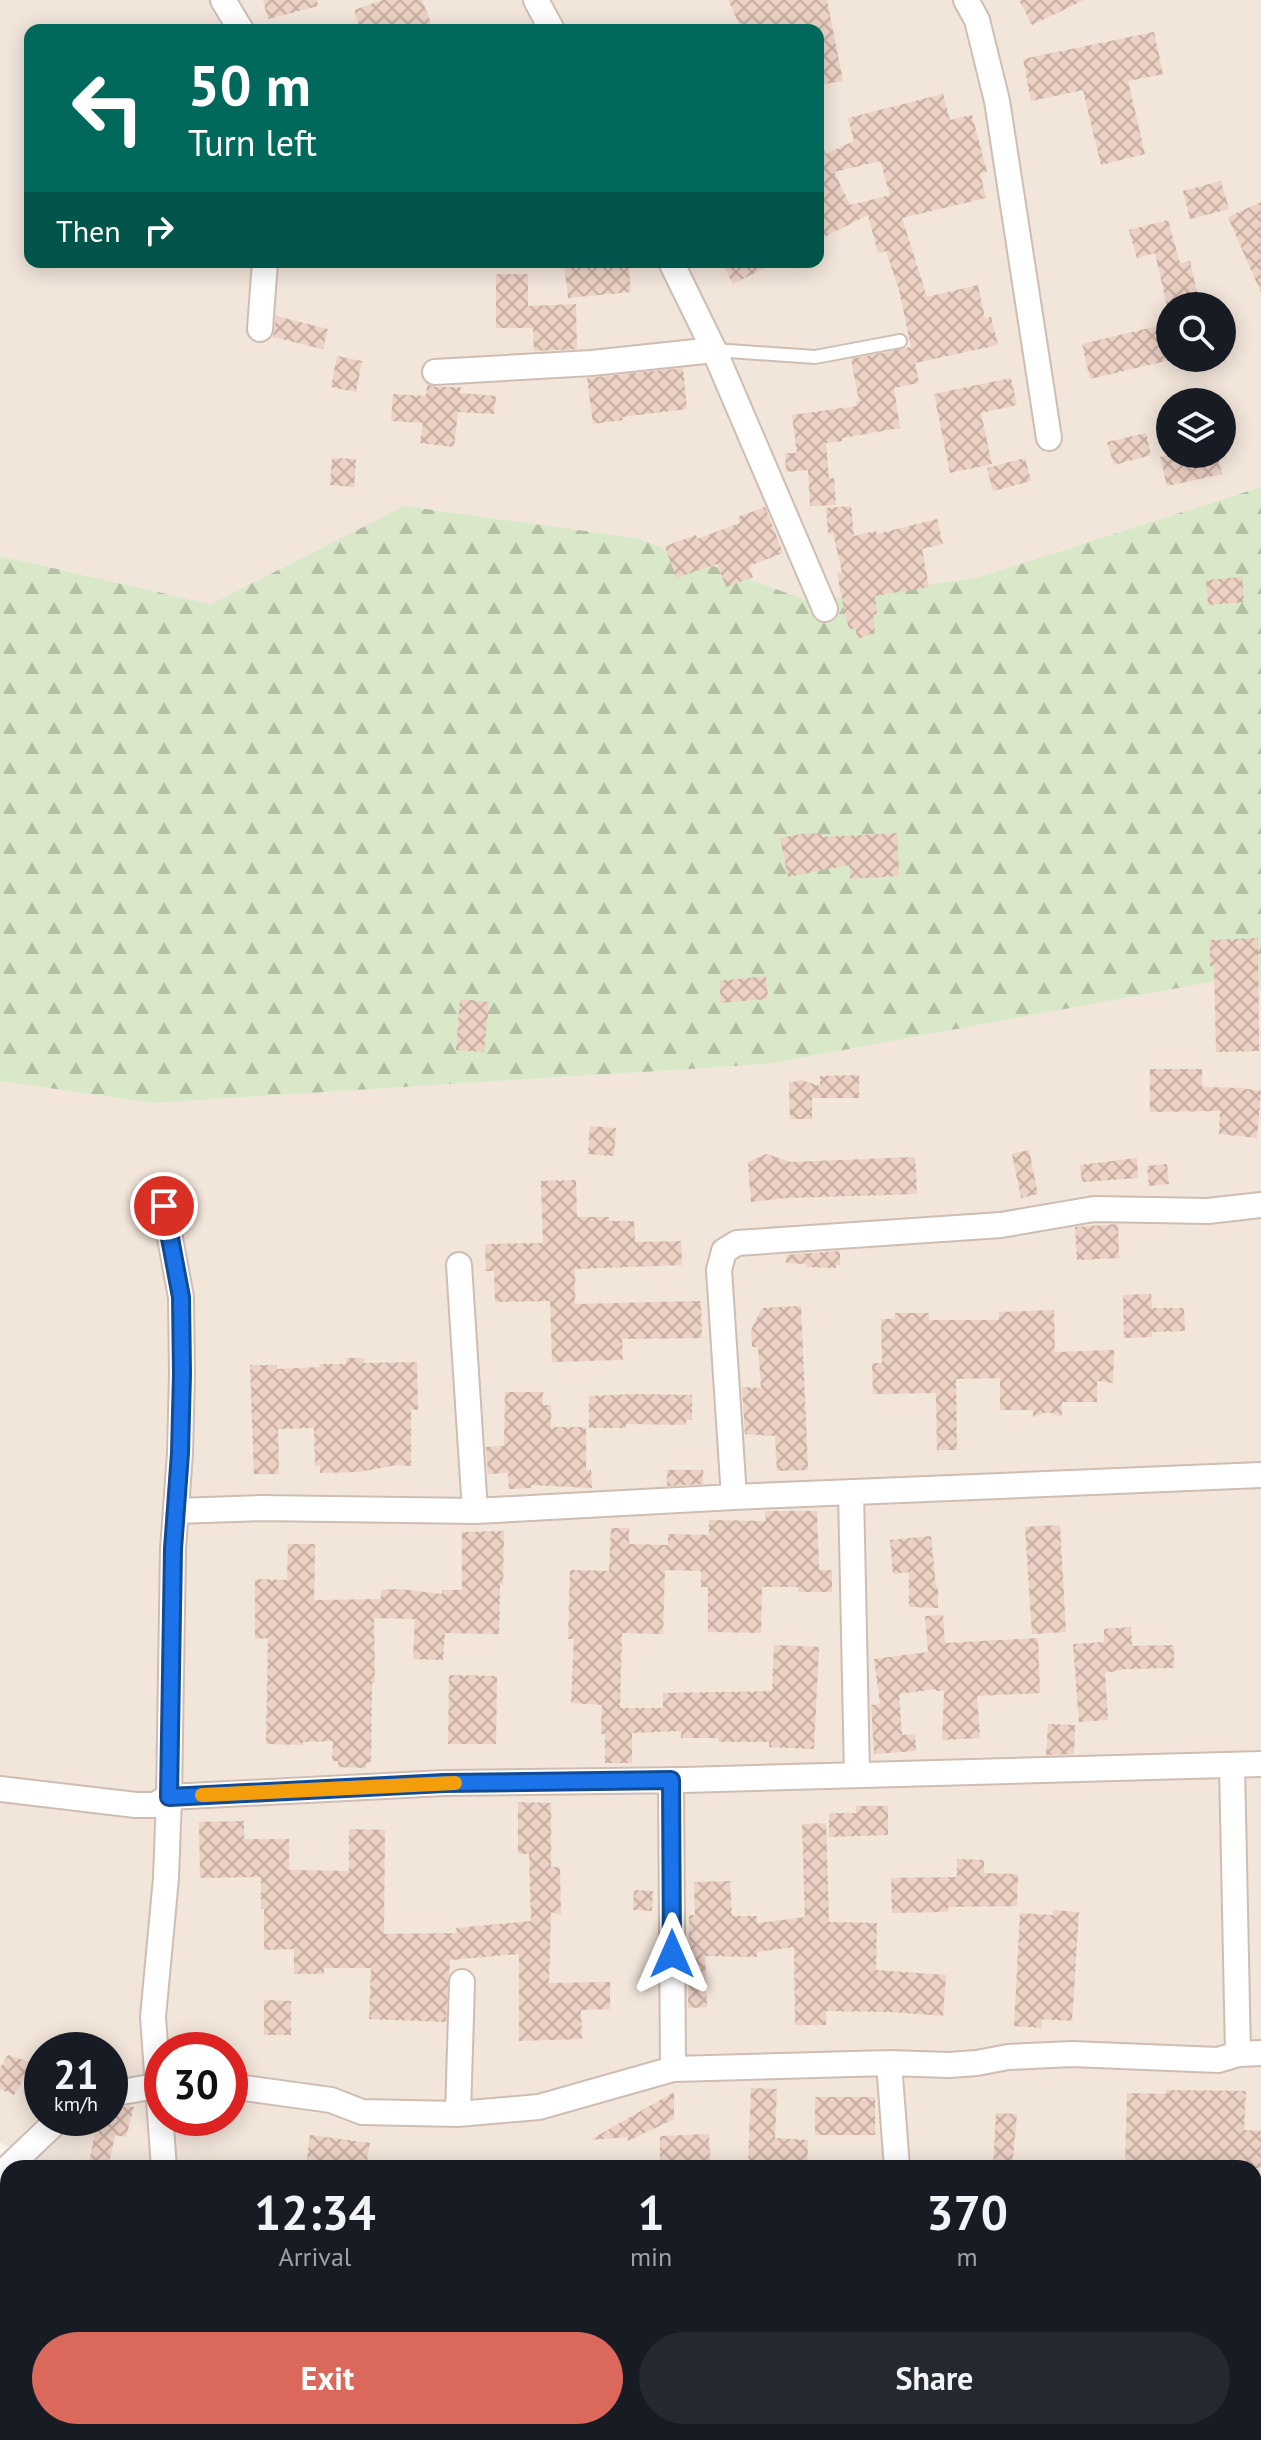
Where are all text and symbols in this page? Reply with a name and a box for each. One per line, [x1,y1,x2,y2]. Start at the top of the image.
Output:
text: 50 m [188,49,311,121]
icon: left [56,56,160,160]
text: Turn left [188,119,317,166]
icon: right [137,208,181,252]
text: Then [56,211,121,250]
map controls [1156,292,1236,468]
button: search [1156,292,1236,372]
button: layers [1156,388,1236,468]
pin [130,1172,198,1240]
icon: arrive [142,1184,186,1228]
position arrow [630,1912,714,1996]
speed limit sign: 30 [144,2032,248,2136]
text: 21 [53,2048,99,2100]
text: km/h [54,2091,98,2117]
text: 12:34 [254,2181,376,2243]
text: 1 [637,2181,665,2243]
text: 370 [926,2181,1008,2243]
text: Arrival [279,2240,351,2273]
text: min [630,2240,672,2273]
text: m [957,2240,978,2273]
button: Exit [32,2332,623,2424]
button: Share [639,2332,1230,2424]

